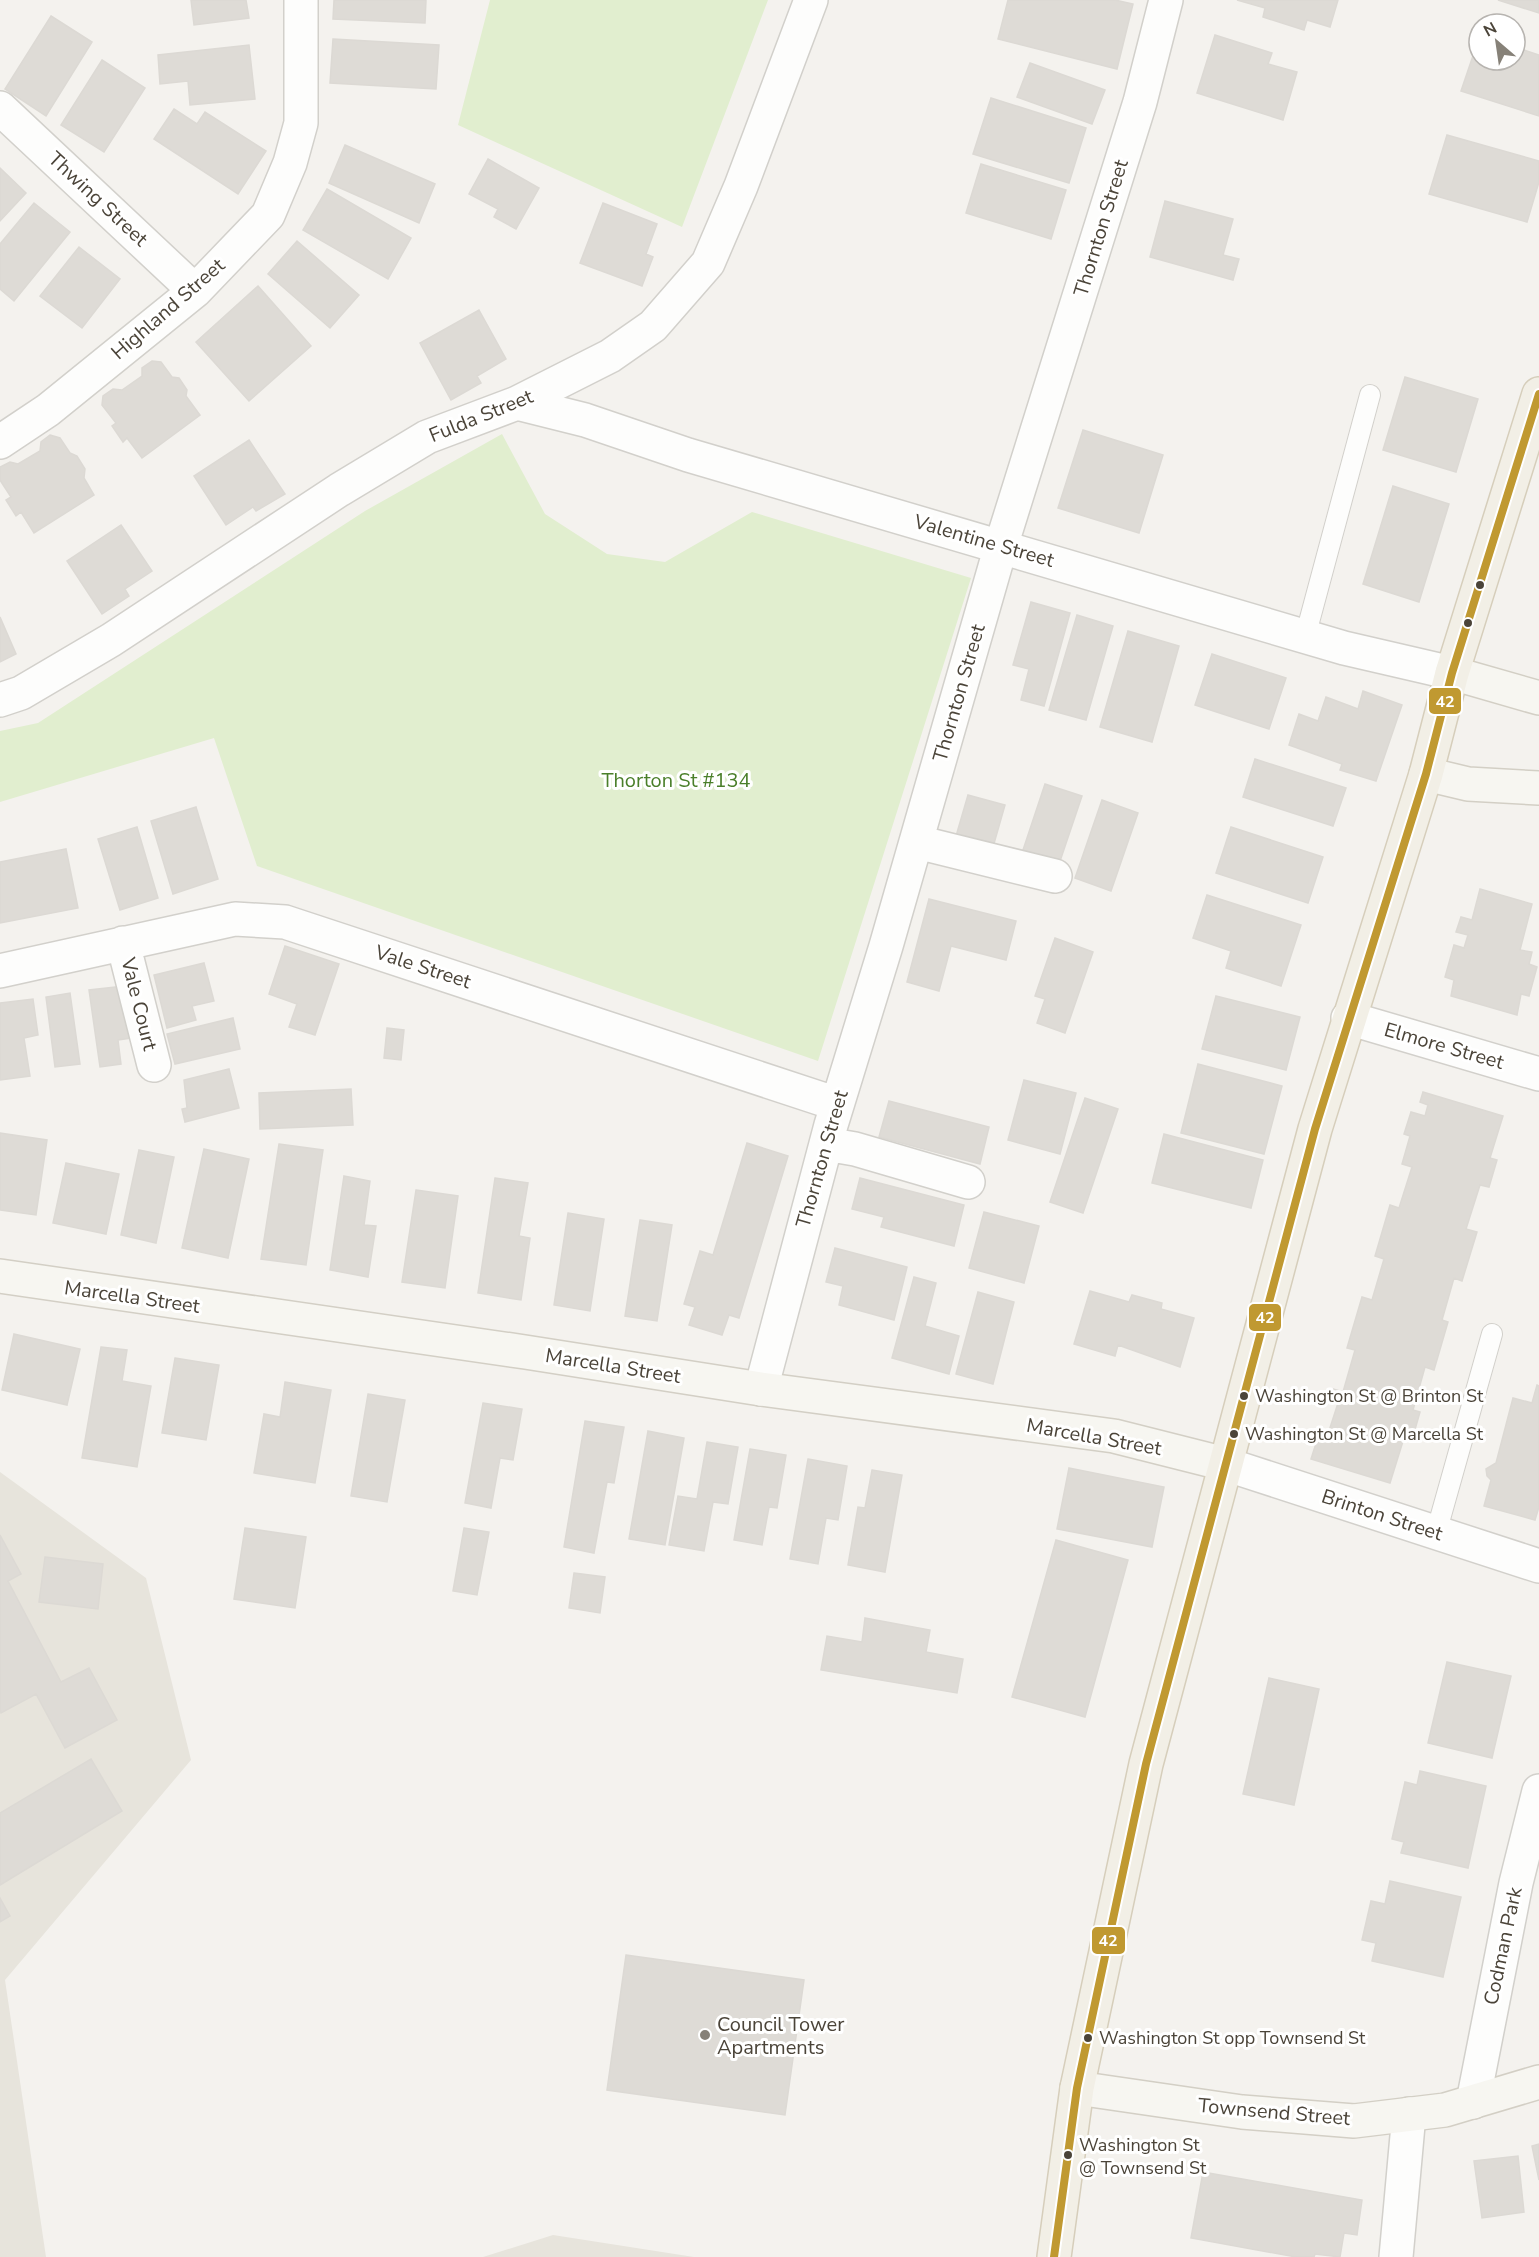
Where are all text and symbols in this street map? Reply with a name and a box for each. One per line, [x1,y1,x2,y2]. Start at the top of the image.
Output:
north arrow [1467,12,1527,72]
text: N [1480,17,1501,42]
street label: Thwing Street [42,146,155,253]
street label: Thornton Street [1067,155,1135,300]
street label: Highland Street [105,252,231,366]
street label: Fulda Street [425,383,538,449]
street label: Valentine Street [910,508,1058,574]
unlabelled marker [1474,579,1486,591]
unlabelled marker [1462,617,1474,629]
street label: Thornton Street [926,620,992,765]
line badge: 42 [1428,687,1462,715]
text: 42 [1435,691,1455,713]
park label: Thorton St #134 [601,767,751,794]
street label: Vale Street [371,938,475,996]
street label: Vale Court [114,954,164,1054]
street label: Elmore Street [1381,1016,1508,1076]
street label: Thornton Street [789,1086,855,1231]
street label: Marcella Street [62,1274,202,1320]
line badge: 42 [1248,1303,1282,1332]
text: 42 [1255,1307,1275,1329]
street label: Marcella Street [543,1342,684,1390]
place label: Washington St @ Brinton St [1255,1384,1484,1408]
marker: Washington St @ Brinton St [1238,1390,1250,1402]
street label: Marcella Street [1024,1412,1165,1462]
place label: Washington St @ Marcella St [1245,1422,1484,1446]
marker: Washington St @ Marcella St [1228,1428,1240,1440]
street label: Brinton Street [1318,1483,1447,1548]
street label: Codman Park [1477,1884,1529,2007]
line badge: 42 [1091,1926,1126,1955]
text: 42 [1098,1930,1118,1952]
place label: Council Tower Apartments [717,2011,844,2061]
place label: Washington St opp Townsend St [1099,2026,1366,2050]
marker: Council Tower Apartments [698,2028,712,2042]
marker: Washington St opp Townsend St [1082,2032,1094,2044]
street label: Townsend Street [1197,2092,1352,2132]
place label: Washington St @ Townsend St [1079,2133,1207,2180]
marker: Washington St @ Townsend St [1062,2149,1074,2161]

